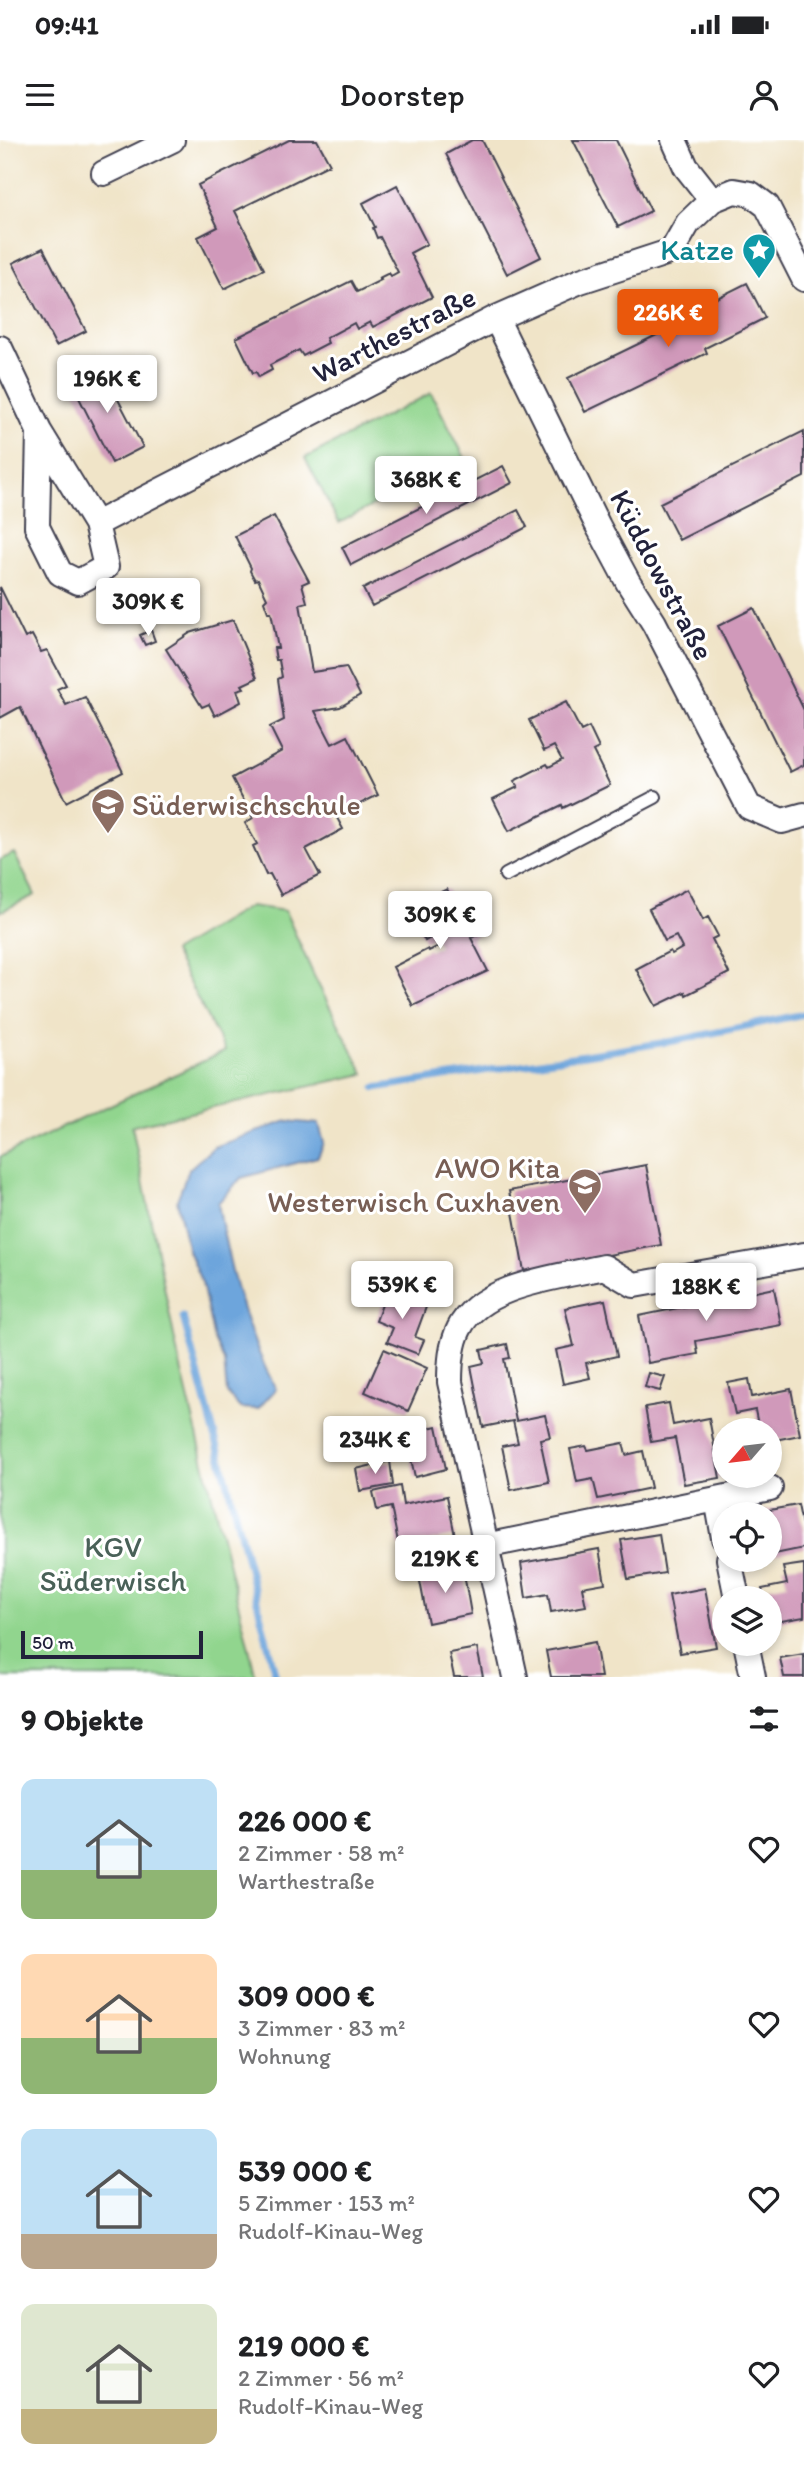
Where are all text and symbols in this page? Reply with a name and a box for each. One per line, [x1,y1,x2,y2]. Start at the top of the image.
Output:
text: 09:41 [35,9,99,41]
icon: menu [21,76,59,114]
text: Doorstep [339,76,465,114]
icon: person [745,76,783,114]
place label: Katze [660,231,734,268]
place icon: Katze [740,231,778,280]
street label: Warthestraße [306,278,482,392]
pin: 226K € [611,290,725,349]
text: 226K € [633,298,703,326]
pin: 196K € [50,356,164,415]
text: 196K € [73,364,141,392]
pin: 368K € [369,456,483,516]
text: 368K € [391,465,461,493]
street label: Küddowstraße [602,483,723,666]
pin: 309K € [91,578,205,638]
text: 309K € [112,587,184,615]
school or university icon: Süderwischschule [89,786,127,835]
place label: Süderwischschule [132,786,361,823]
pin: 309K € [383,892,497,951]
text: 309K € [404,900,476,928]
place label: AWO Kita Westerwisch Cuxhaven [267,1149,560,1220]
school or university icon: AWO Kita Westerwisch Cuxhaven [566,1166,604,1215]
pin: 539K € [345,1262,459,1321]
pin: 188K € [649,1264,763,1323]
text: 539K € [367,1270,437,1298]
text: 188K € [672,1272,740,1300]
pin: 234K € [318,1416,432,1476]
north arrow [712,1418,782,1488]
map controls [712,1418,782,1656]
text: 234K € [339,1425,411,1453]
button: locate [712,1502,782,1572]
park label: KGV Süderwisch [40,1528,186,1599]
pin: 219K € [388,1536,502,1595]
text: 219K € [411,1544,479,1572]
button: layers [712,1586,782,1656]
scale bar [21,1628,203,1660]
text: 50 m [32,1631,74,1654]
icon: filters [745,1700,783,1738]
text: 9 Objekte [21,1701,144,1738]
text: 226 000 € [238,1802,372,1839]
icon: home [77,1807,161,1891]
icon: heart [745,1830,783,1868]
text: 2 Zimmer · 58 m² [238,1839,404,1867]
text: Warthestraße [238,1867,375,1895]
text: 309 000 € [238,1977,375,2014]
icon: home [77,1982,161,2066]
icon: heart [745,2005,783,2043]
text: 3 Zimmer · 83 m² [238,2014,405,2042]
text: Wohnung [238,2042,331,2070]
text: 539 000 € [238,2152,372,2189]
icon: home [77,2157,161,2241]
icon: heart [745,2180,783,2218]
text: 5 Zimmer · 153 m² [238,2189,415,2217]
text: Rudolf-Kinau-Weg [238,2217,423,2245]
text: 219 000 € [238,2327,369,2364]
icon: home [77,2332,161,2416]
icon: heart [745,2355,783,2393]
text: 2 Zimmer · 56 m² [238,2364,404,2392]
text: Rudolf-Kinau-Weg [238,2392,423,2420]

